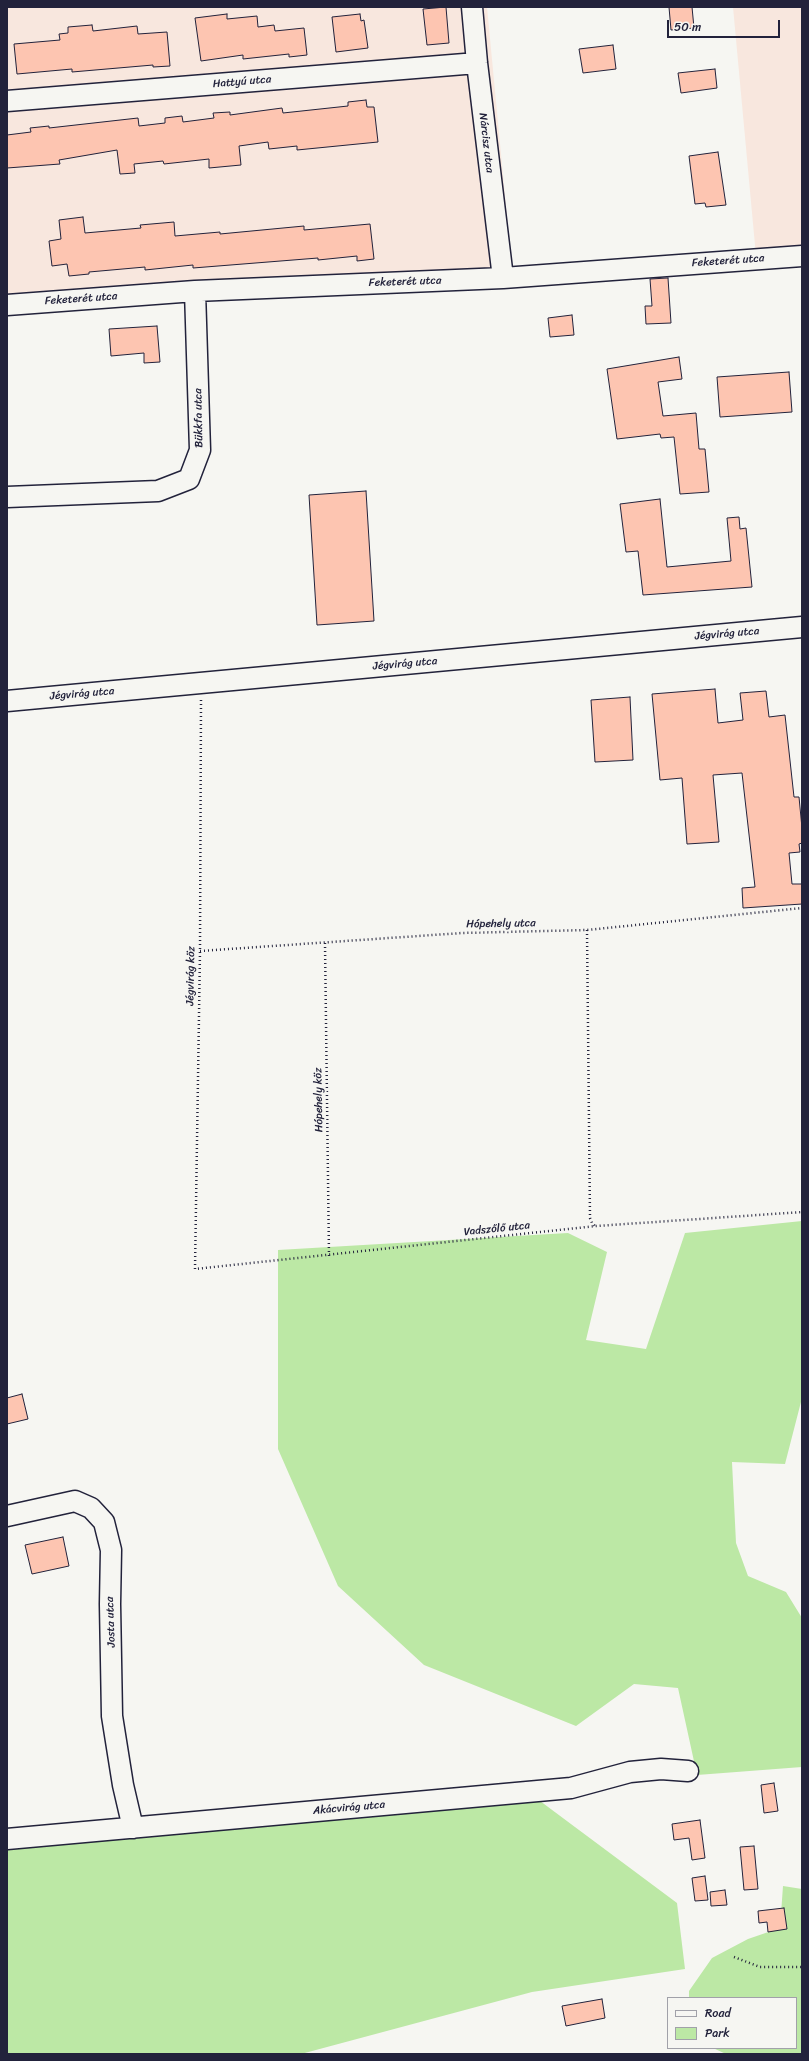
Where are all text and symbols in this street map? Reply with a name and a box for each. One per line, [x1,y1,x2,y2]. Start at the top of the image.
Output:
scale bar [669,12,782,38]
text: 50 m [674,16,701,38]
street label: Hattyú utca [212,73,272,91]
street label: Nárcisz utca [476,112,496,174]
street label: Feketerét utca [691,252,765,270]
street label: Feketerét utca [368,274,442,290]
street label: Feketerét utca [44,290,118,308]
street label: Bükkfa utca [192,388,206,448]
street label: Jégvirág utca [694,625,760,643]
street label: Jégvirág utca [372,655,438,673]
street label: Jégvirág utca [49,685,115,703]
street label: Hópehely utca [466,917,536,931]
street label: Jégvirág köz [184,946,198,1006]
street label: Hópehely köz [312,1068,326,1132]
street label: Vadszőlő utca [463,1219,531,1239]
street label: Josta utca [104,1596,118,1648]
street label: Akácvirág utca [312,1798,386,1818]
legend [667,1997,797,2049]
text: Road [705,2002,731,2024]
text: Park [705,2022,730,2044]

